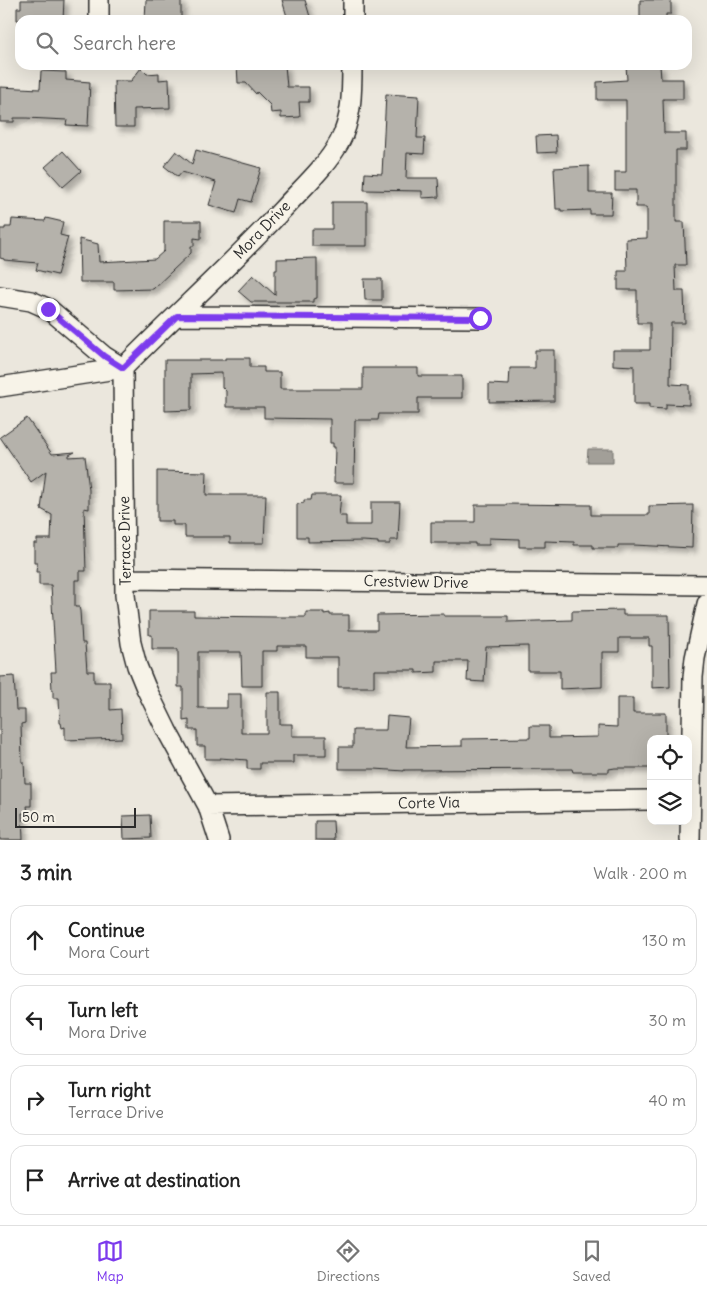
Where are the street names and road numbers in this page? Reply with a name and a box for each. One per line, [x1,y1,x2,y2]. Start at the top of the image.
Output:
street label: Mora Drive [229,196,294,263]
street label: Terrace Drive [114,496,135,586]
street label: Crestview Drive [363,571,469,592]
street label: Corte Via [398,792,461,813]

